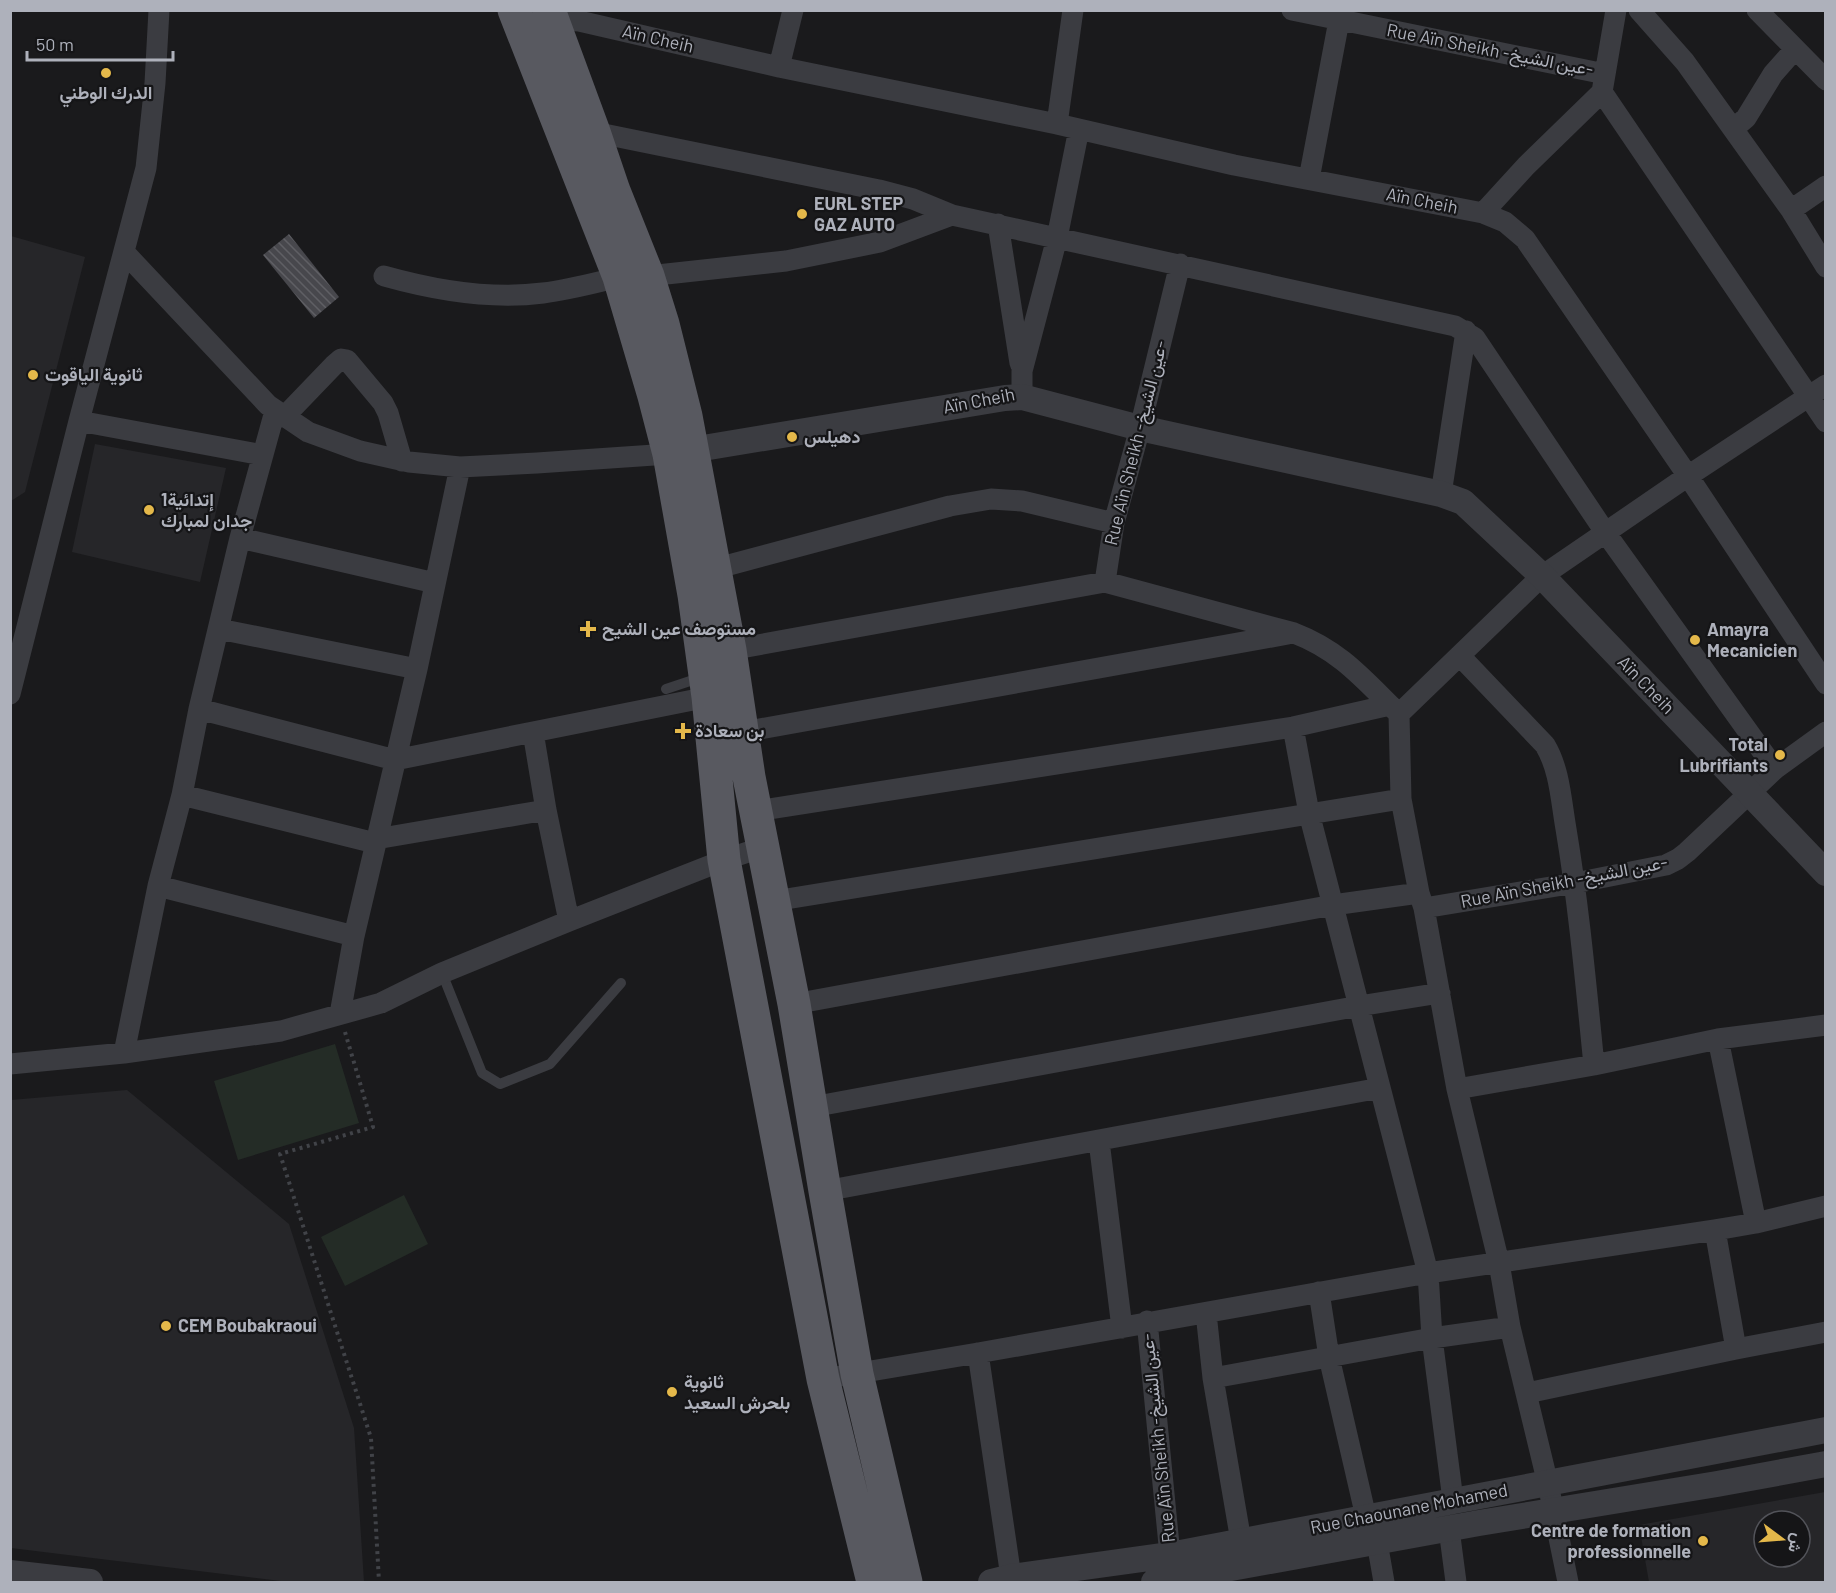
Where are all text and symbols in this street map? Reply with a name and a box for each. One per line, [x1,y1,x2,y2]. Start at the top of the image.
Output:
street label: Rue Aïn Sheikh -عين الشيخ- [1385,18,1595,82]
street label: Aïn Cheih [620,19,696,57]
scale bar [27,24,172,62]
text: 50 m [36,33,74,55]
marker: الدرك الوطني [99,66,113,80]
place label: الدرك الوطني [59,81,153,108]
street label: Aïn Cheih [1385,182,1460,218]
place label: EURL STEP GAZ AUTO [814,192,903,235]
marker: EURL STEP GAZ AUTO [795,207,809,221]
street label: Rue Aïn Sheikh -عين الشيخ- [1099,338,1173,548]
place label: ثانوية الياقوت [45,363,143,386]
marker: ثانوية الياقوت [26,368,40,382]
street label: Aïn Cheih [941,382,1016,418]
place label: دهيلس [804,425,860,448]
marker: دهيلس [785,430,799,444]
place label: 1إتدائية جدان لمبارك [161,488,252,532]
marker: 1إتدائية جدان لمبارك [142,503,156,517]
place label: مستوصف عين الشيح [602,617,756,641]
place label: Amayra Mecanicien [1707,618,1797,661]
marker: مستوصف عين الشيح [579,620,597,638]
marker: Amayra Mecanicien [1688,633,1702,647]
street label: Aïn Cheih [1614,651,1680,718]
place label: بن سعادة [695,719,765,742]
marker: بن سعادة [676,724,690,738]
place label: Total Lubrifiants [1679,733,1768,776]
marker: Total Lubrifiants [1773,748,1787,762]
street label: Rue Aïn Sheikh -عين الشيخ- [1459,850,1669,914]
place label: CEM Boubakraoui [178,1314,317,1336]
marker: CEM Boubakraoui [159,1319,173,1333]
street label: Rue Aïn Sheikh -عين الشيخ- [1135,1332,1181,1544]
place label: ثانوية بلحرش السعيد [684,1370,790,1414]
marker: ثانوية بلحرش السعيد [665,1385,679,1399]
street label: Rue Chaounane Mohamed [1308,1478,1509,1538]
north arrow [1752,1509,1812,1569]
place label: Centre de formation professionnelle [1531,1519,1691,1562]
text: ش [1784,1531,1809,1555]
marker: Centre de formation professionnelle [1696,1534,1710,1548]

